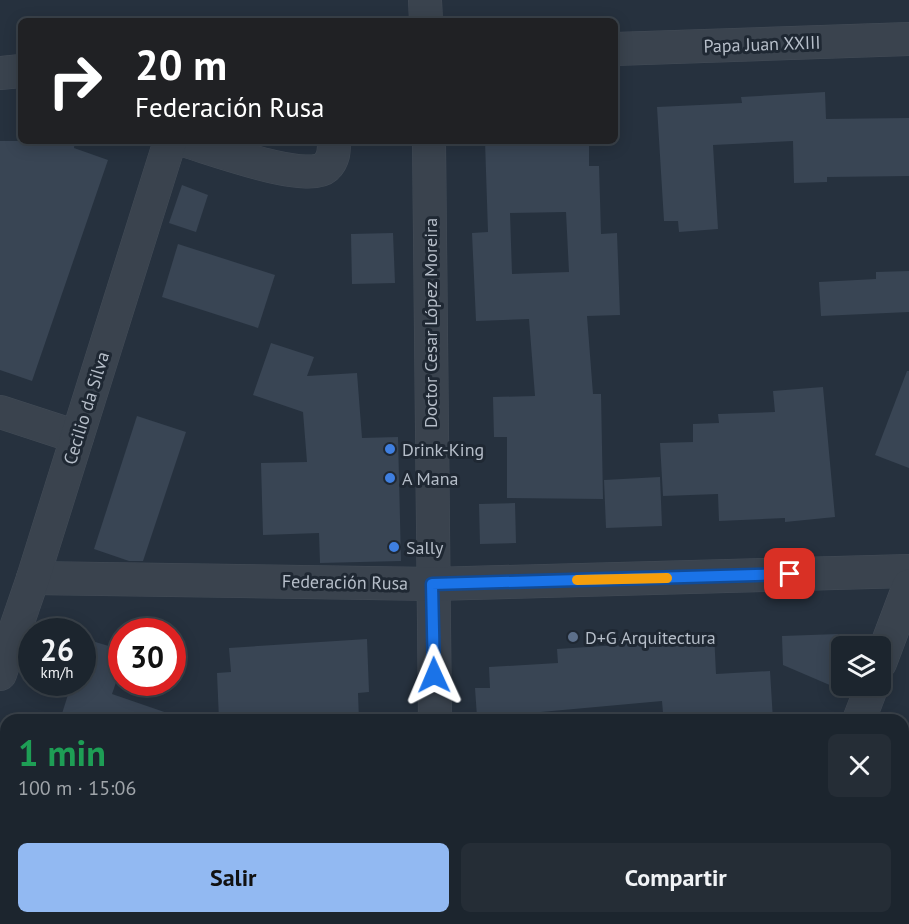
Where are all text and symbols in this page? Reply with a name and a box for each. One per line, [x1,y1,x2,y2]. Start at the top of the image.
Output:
street label: Papa Juan XXIII [703,30,821,58]
text: 20 m [135,37,227,92]
icon: right [36,42,114,120]
text: Federación Rusa [135,90,324,124]
street label: Doctor Cesar López Moreira [419,218,442,428]
street label: Cecilio da Silva [58,349,114,467]
place label: Drink-King [402,438,484,461]
marker: Drink-King [383,442,397,456]
place label: A Mana [402,467,459,490]
marker: A Mana [383,471,397,485]
place label: Sally [406,536,444,559]
marker: Sally [387,540,401,554]
pin [764,548,815,599]
icon: arrive [773,557,806,590]
street label: Federación Rusa [282,569,408,595]
speed limit sign: 30 [108,618,186,696]
place label: D+G Arquitectura [585,626,716,649]
text: 26 [40,630,74,669]
marker: D+G Arquitectura [566,630,580,644]
map controls [831,636,891,696]
button: layers [831,636,891,696]
position arrow [402,643,466,707]
text: km/h [41,663,73,682]
text: 1 min [18,729,106,776]
button: close [828,734,891,797]
text: 100 m · 15:06 [18,775,136,801]
button: Salir [18,843,449,912]
button: Compartir [461,843,891,912]

